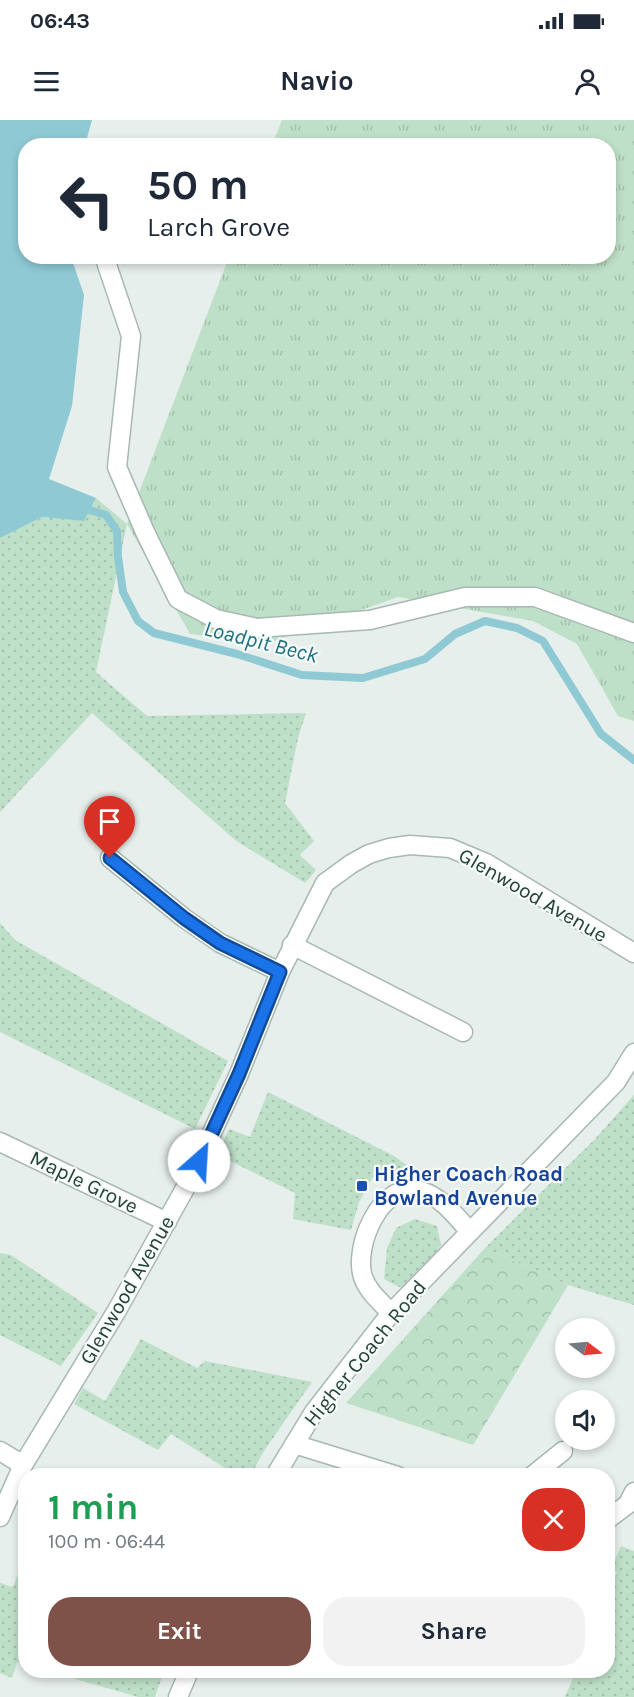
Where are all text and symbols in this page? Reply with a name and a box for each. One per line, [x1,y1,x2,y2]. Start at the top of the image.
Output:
text: 06:43 [30,8,90,34]
icon: menu [30,65,63,98]
text: Navio [280,65,354,97]
icon: person [571,65,604,98]
text: 50 m [147,160,249,210]
icon: left [48,162,126,240]
text: Larch Grove [147,211,290,243]
water label: Loadpit Beck [201,615,322,669]
pin [84,796,135,858]
icon: arrive [93,805,126,838]
street label: Glenwood Avenue [454,843,612,947]
position arrow [167,1129,231,1193]
street label: Maple Grove [26,1146,142,1218]
place label: Higher Coach Road Bowland Avenue [374,1162,563,1210]
marker: Higher Coach Road Bowland Avenue [355,1179,369,1193]
street label: Glenwood Avenue [75,1211,179,1369]
street label: Higher Coach Road [299,1275,431,1431]
north arrow [555,1318,615,1378]
map controls [555,1318,615,1450]
button: sound [555,1390,615,1450]
text: 1 min [48,1486,138,1528]
button: close [522,1488,585,1551]
text: 100 m · 06:44 [48,1530,165,1553]
button: Exit [48,1597,311,1666]
button: Share [323,1597,585,1666]

